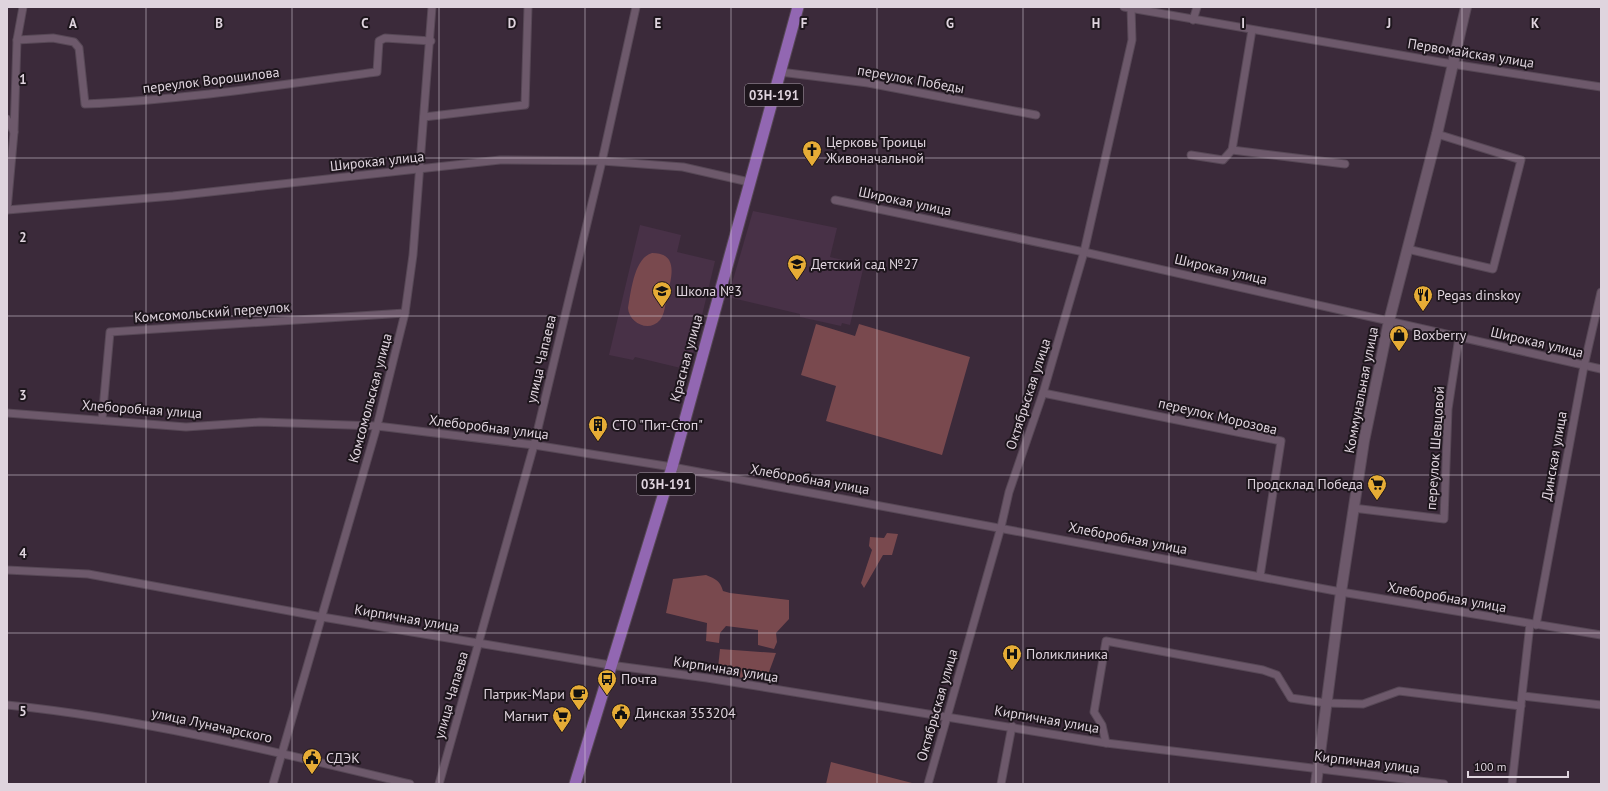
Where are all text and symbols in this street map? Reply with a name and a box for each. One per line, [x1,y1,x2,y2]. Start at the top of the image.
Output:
text: A [69,15,77,32]
text: B [215,15,223,32]
text: C [361,15,369,32]
text: D [508,15,516,32]
text: E [655,15,662,32]
text: F [801,15,808,32]
text: G [946,15,954,32]
text: H [1092,15,1100,32]
text: I [1241,15,1245,32]
text: J [1386,15,1391,32]
text: K [1531,15,1539,32]
street label: Первомайская улица [1406,34,1536,72]
street label: переулок Победы [856,61,966,97]
street label: переулок Ворошилова [142,63,280,97]
text: 1 [19,71,27,88]
road number: 03Н-191 [745,84,803,106]
place label: Церковь Троицы Живоначальной [825,133,926,167]
church icon: Церковь Троицы Живоначальной [801,139,823,167]
street label: Широкая улица [329,147,425,175]
street label: Широкая улица [857,182,953,220]
text: 2 [19,229,27,246]
street label: Широкая улица [1173,250,1269,288]
school or university icon: Детский сад №27 [786,253,808,281]
place label: Детский сад №27 [811,255,919,273]
school or university icon: Школа №3 [651,280,673,308]
place label: Школа №3 [676,282,742,300]
restaurant icon: Pegas dinskoy [1412,284,1434,312]
place label: Pegas dinskoy [1437,286,1521,304]
street label: Комсомольский переулок [133,298,291,326]
street label: Красная улица [666,312,706,404]
street label: улица Чапаева [522,313,560,405]
street label: Широкая улица [1489,323,1585,361]
shop icon: Boxberry [1388,324,1410,352]
street label: Коммунальная улица [1340,325,1382,455]
place label: Boxberry [1413,326,1467,344]
street label: Комсомольская улица [344,331,396,465]
street label: Октябрьская улица [1002,336,1054,452]
street label: переулок Шевцовой [1422,385,1448,511]
text: 3 [19,387,27,404]
street label: переулок Морозова [1157,394,1279,438]
street label: Хлеборобная улица [81,396,203,422]
street label: Динская улица [1537,410,1571,502]
street label: Хлеборобная улица [428,411,550,443]
building icon: СТО "Пит-Стоп" [587,414,609,442]
place label: СТО "Пит-Стоп" [612,416,703,434]
street label: Хлеборобная улица [749,460,871,498]
road number: 03Н-191 [637,473,695,495]
supermarket icon: Продсклад Победа [1366,473,1388,501]
place label: Продсклад Победа [1247,475,1363,493]
street label: Хлеборобная улица [1067,518,1189,558]
text: 4 [19,545,27,562]
street label: Хлеборобная улица [1386,578,1508,616]
street label: Кирпичная улица [353,600,461,636]
hospital icon: Поликлиника [1001,643,1023,671]
place label: Поликлиника [1026,645,1108,663]
street label: Октябрьская улица [912,647,962,763]
street label: улица Чапаева [430,649,472,741]
street label: Кирпичная улица [672,652,780,686]
bus stop icon: Почта [596,668,618,696]
place label: Почта [621,670,657,688]
cafe icon: Патрик-Мари [568,683,590,711]
place label: Патрик-Мари [483,685,565,703]
street label: Кирпичная улица [993,701,1101,737]
public building icon: Динская 353204 [610,702,632,730]
text: 5 [19,703,27,720]
street label: улица Луначарского [150,703,274,747]
place label: Динская 353204 [635,704,736,722]
supermarket icon: Магнит [551,705,573,733]
place label: Магнит [504,707,548,725]
public building icon: СДЭК [301,747,323,775]
street label: Кирпичная улица [1313,747,1421,777]
place label: СДЭК [326,749,360,767]
scale bar [1468,753,1568,779]
text: 100 m [1474,759,1507,774]

